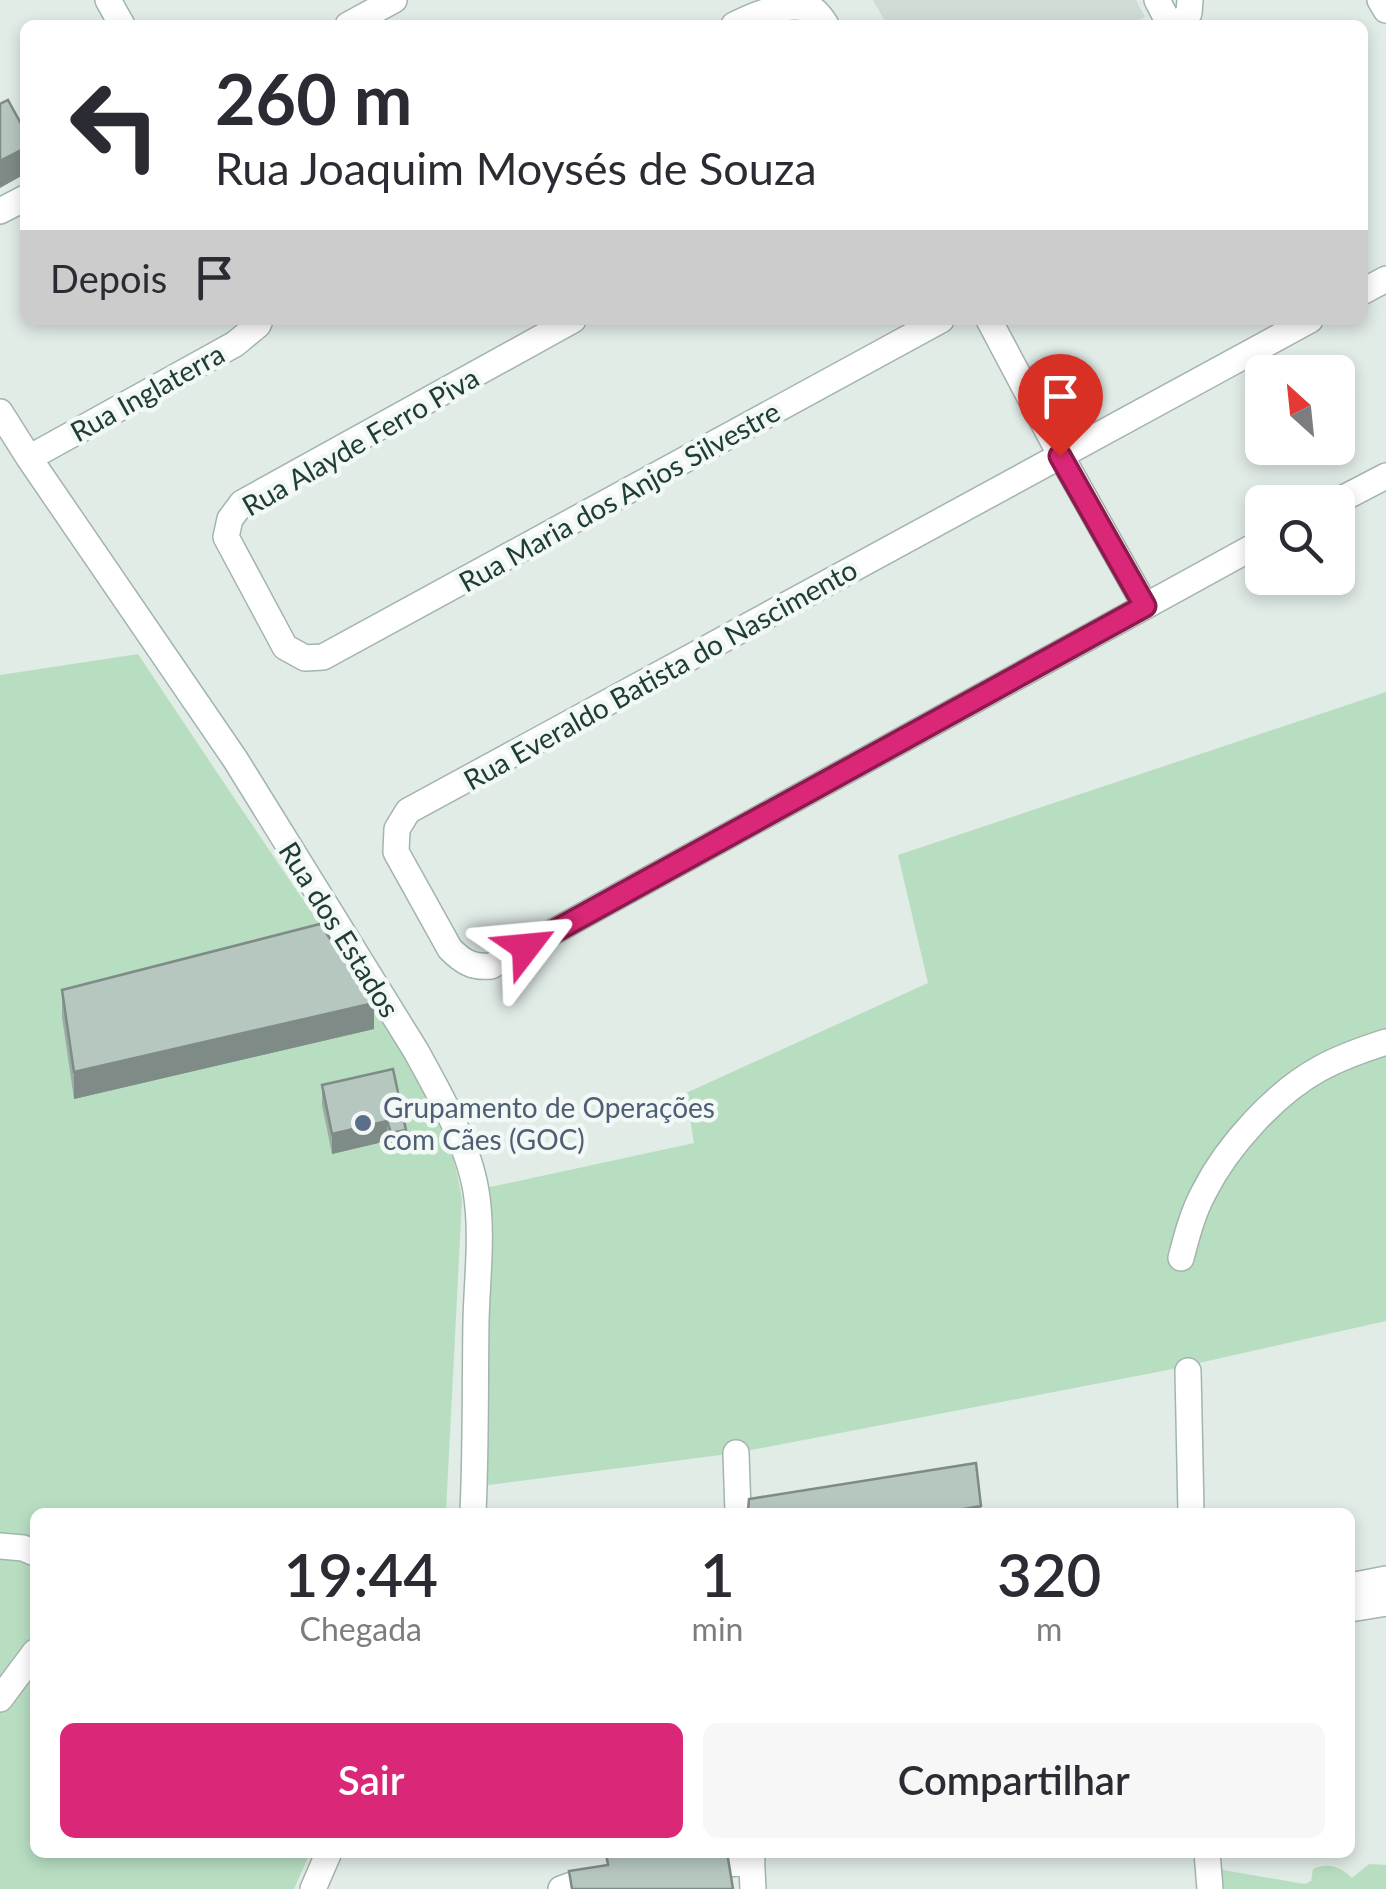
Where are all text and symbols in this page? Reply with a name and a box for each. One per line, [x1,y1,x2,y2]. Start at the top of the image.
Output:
text: 260 m [215,56,412,140]
icon: left [50,60,180,190]
text: Rua Joaquim Moysés de Souza [215,141,817,195]
icon: arrive [187,250,242,305]
text: Depois [50,255,167,301]
street label: Rua Inglaterra [64,336,230,448]
pin [1018,354,1103,457]
north arrow [1245,355,1355,465]
map controls [1245,355,1355,595]
street label: Rua Alayde Ferro Piva [236,359,484,523]
icon: arrive [1033,369,1088,424]
street label: Rua Maria dos Anjos Silvestre [453,394,785,598]
button: search [1245,485,1355,595]
street label: Rua Everaldo Batista do Nascimento [457,551,863,797]
street label: Rua dos Estados [273,835,407,1023]
position arrow [474,895,578,999]
place label: Grupamento de Operações com Cães (GOC) [383,1090,715,1156]
marker: Grupamento de Operações com Cães (GOC) [352,1112,374,1134]
text: 19:44 [284,1538,438,1610]
text: 1 [700,1538,735,1610]
text: 320 [997,1538,1101,1610]
text: Chegada [300,1609,422,1648]
text: min [692,1609,743,1648]
text: m [1036,1609,1062,1648]
button: Sair [60,1723,683,1838]
button: Compartilhar [703,1723,1325,1838]

